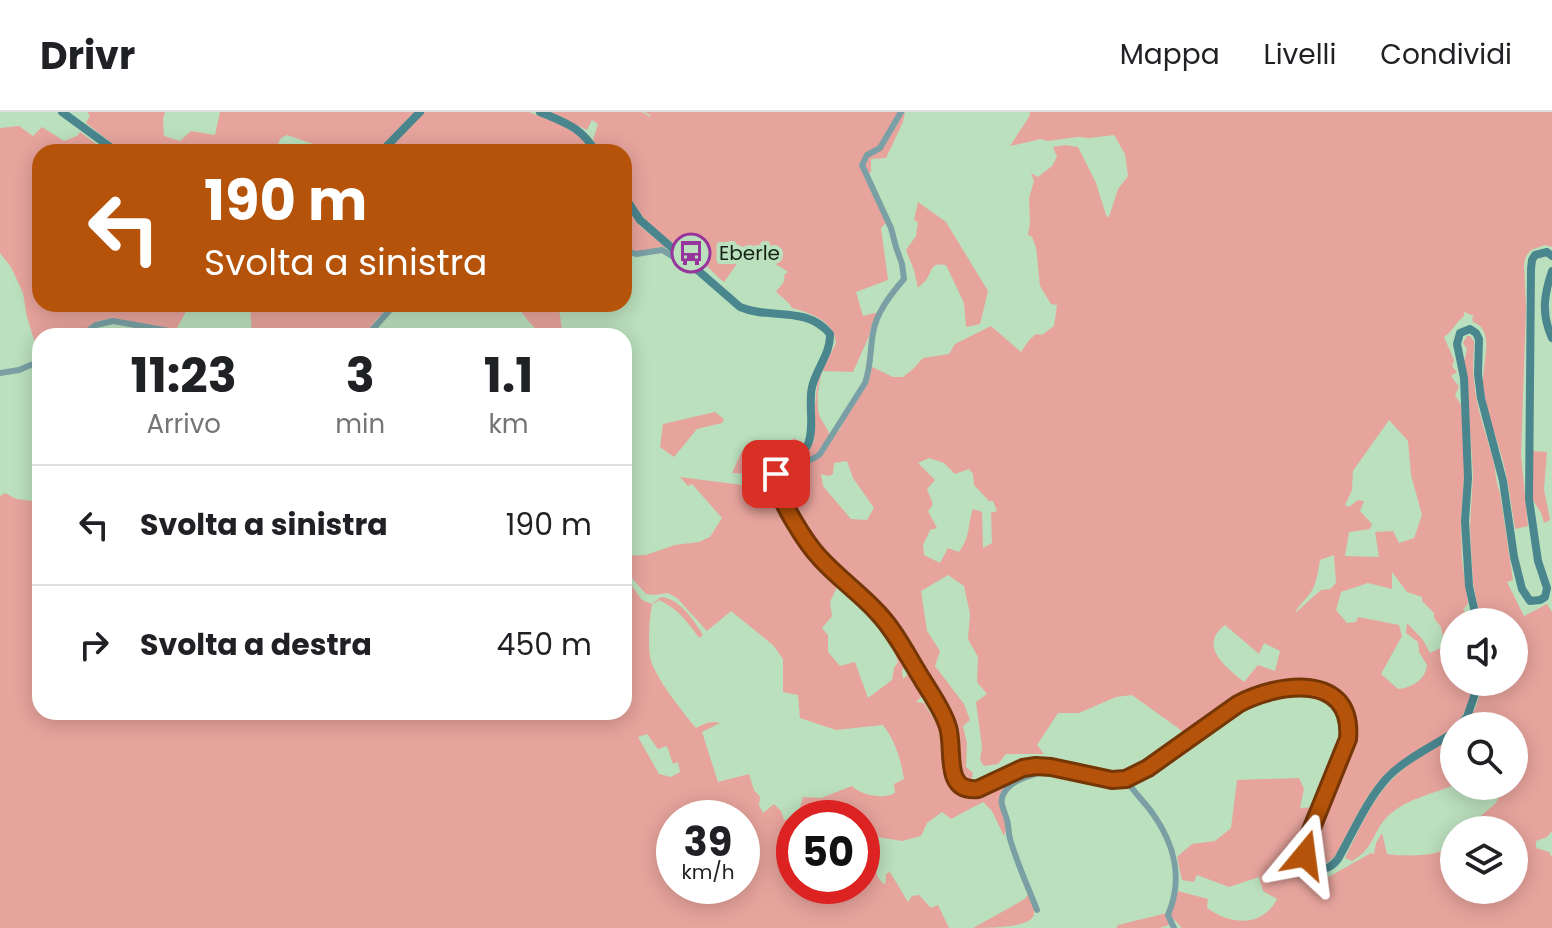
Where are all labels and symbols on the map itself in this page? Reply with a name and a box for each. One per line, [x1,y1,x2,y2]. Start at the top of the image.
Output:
bus stop icon: Eberle [670,232,712,274]
place label: Eberle [719,239,780,267]
pin [742,440,810,508]
speed limit sign: 50 [776,800,880,904]
position arrow [1263,813,1347,897]

